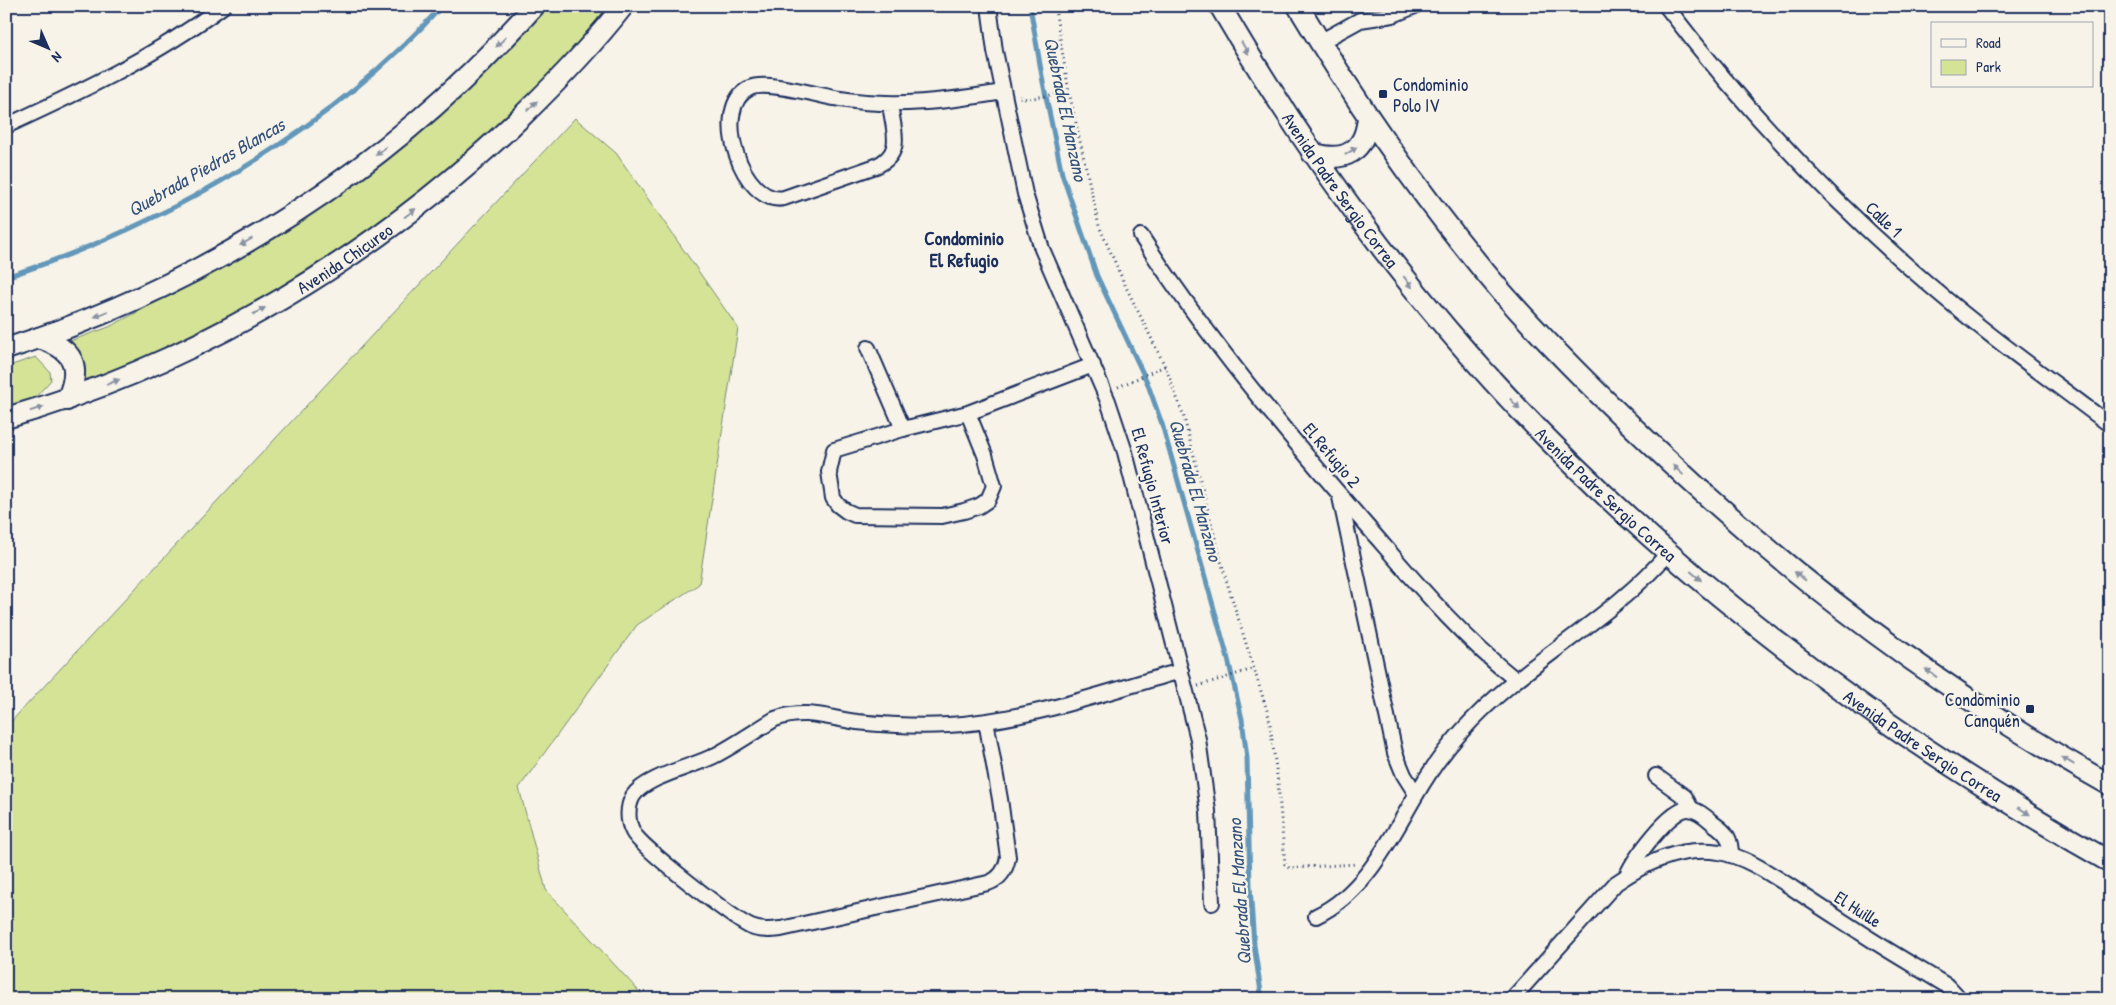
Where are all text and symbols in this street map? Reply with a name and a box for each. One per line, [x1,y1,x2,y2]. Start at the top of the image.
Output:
north arrow [22,22,72,72]
legend [1931,22,2094,88]
text: Road [1976,32,2001,53]
water label: Quebrada El Manzano [1038,35,1094,185]
one-way arrow [495,36,507,48]
one-way arrow [1241,42,1250,55]
text: N [48,48,67,67]
text: Park [1976,56,2001,77]
place label: Condominio Polo IV [1393,72,1468,118]
marker: Condominio Polo IV [1377,88,1389,100]
one-way arrow [526,100,538,112]
street label: Avenida Padre Sergio Correa [1277,107,1405,273]
water label: Quebrada Piedras Blancas [123,111,291,223]
one-way arrow [374,146,388,156]
one-way arrow [1344,146,1358,156]
street label: Calle 1 [1860,195,1908,243]
one-way arrow [403,208,416,219]
street label: Avenida Chicureo [292,217,398,299]
district label: Condominio El Refugio [924,225,1004,274]
one-way arrow [240,237,253,246]
one-way arrow [1403,275,1414,288]
one-way arrow [252,307,266,316]
one-way arrow [94,311,108,319]
one-way arrow [105,377,120,385]
one-way arrow [1509,397,1521,409]
one-way arrow [29,405,44,412]
water label: Quebrada El Manzano [1163,416,1229,565]
street label: El Refugio 2 [1297,417,1367,493]
street label: Avenida Padre Sergio Correa [1530,422,1682,567]
street label: El Refugio Interior [1125,425,1181,547]
one-way arrow [1672,464,1684,476]
one-way arrow [1690,570,1702,582]
one-way arrow [1794,571,1807,582]
one-way arrow [1925,668,1938,679]
street label: Avenida Padre Sergio Correa [1839,683,2007,807]
place label: Condominio Canquén [1945,687,2020,733]
marker: Condominio Canquén [2024,703,2036,715]
one-way arrow [2061,756,2074,765]
one-way arrow [2018,807,2031,816]
water label: Quebrada El Manzano [1221,817,1257,966]
street label: El Huille [1830,885,1886,933]

